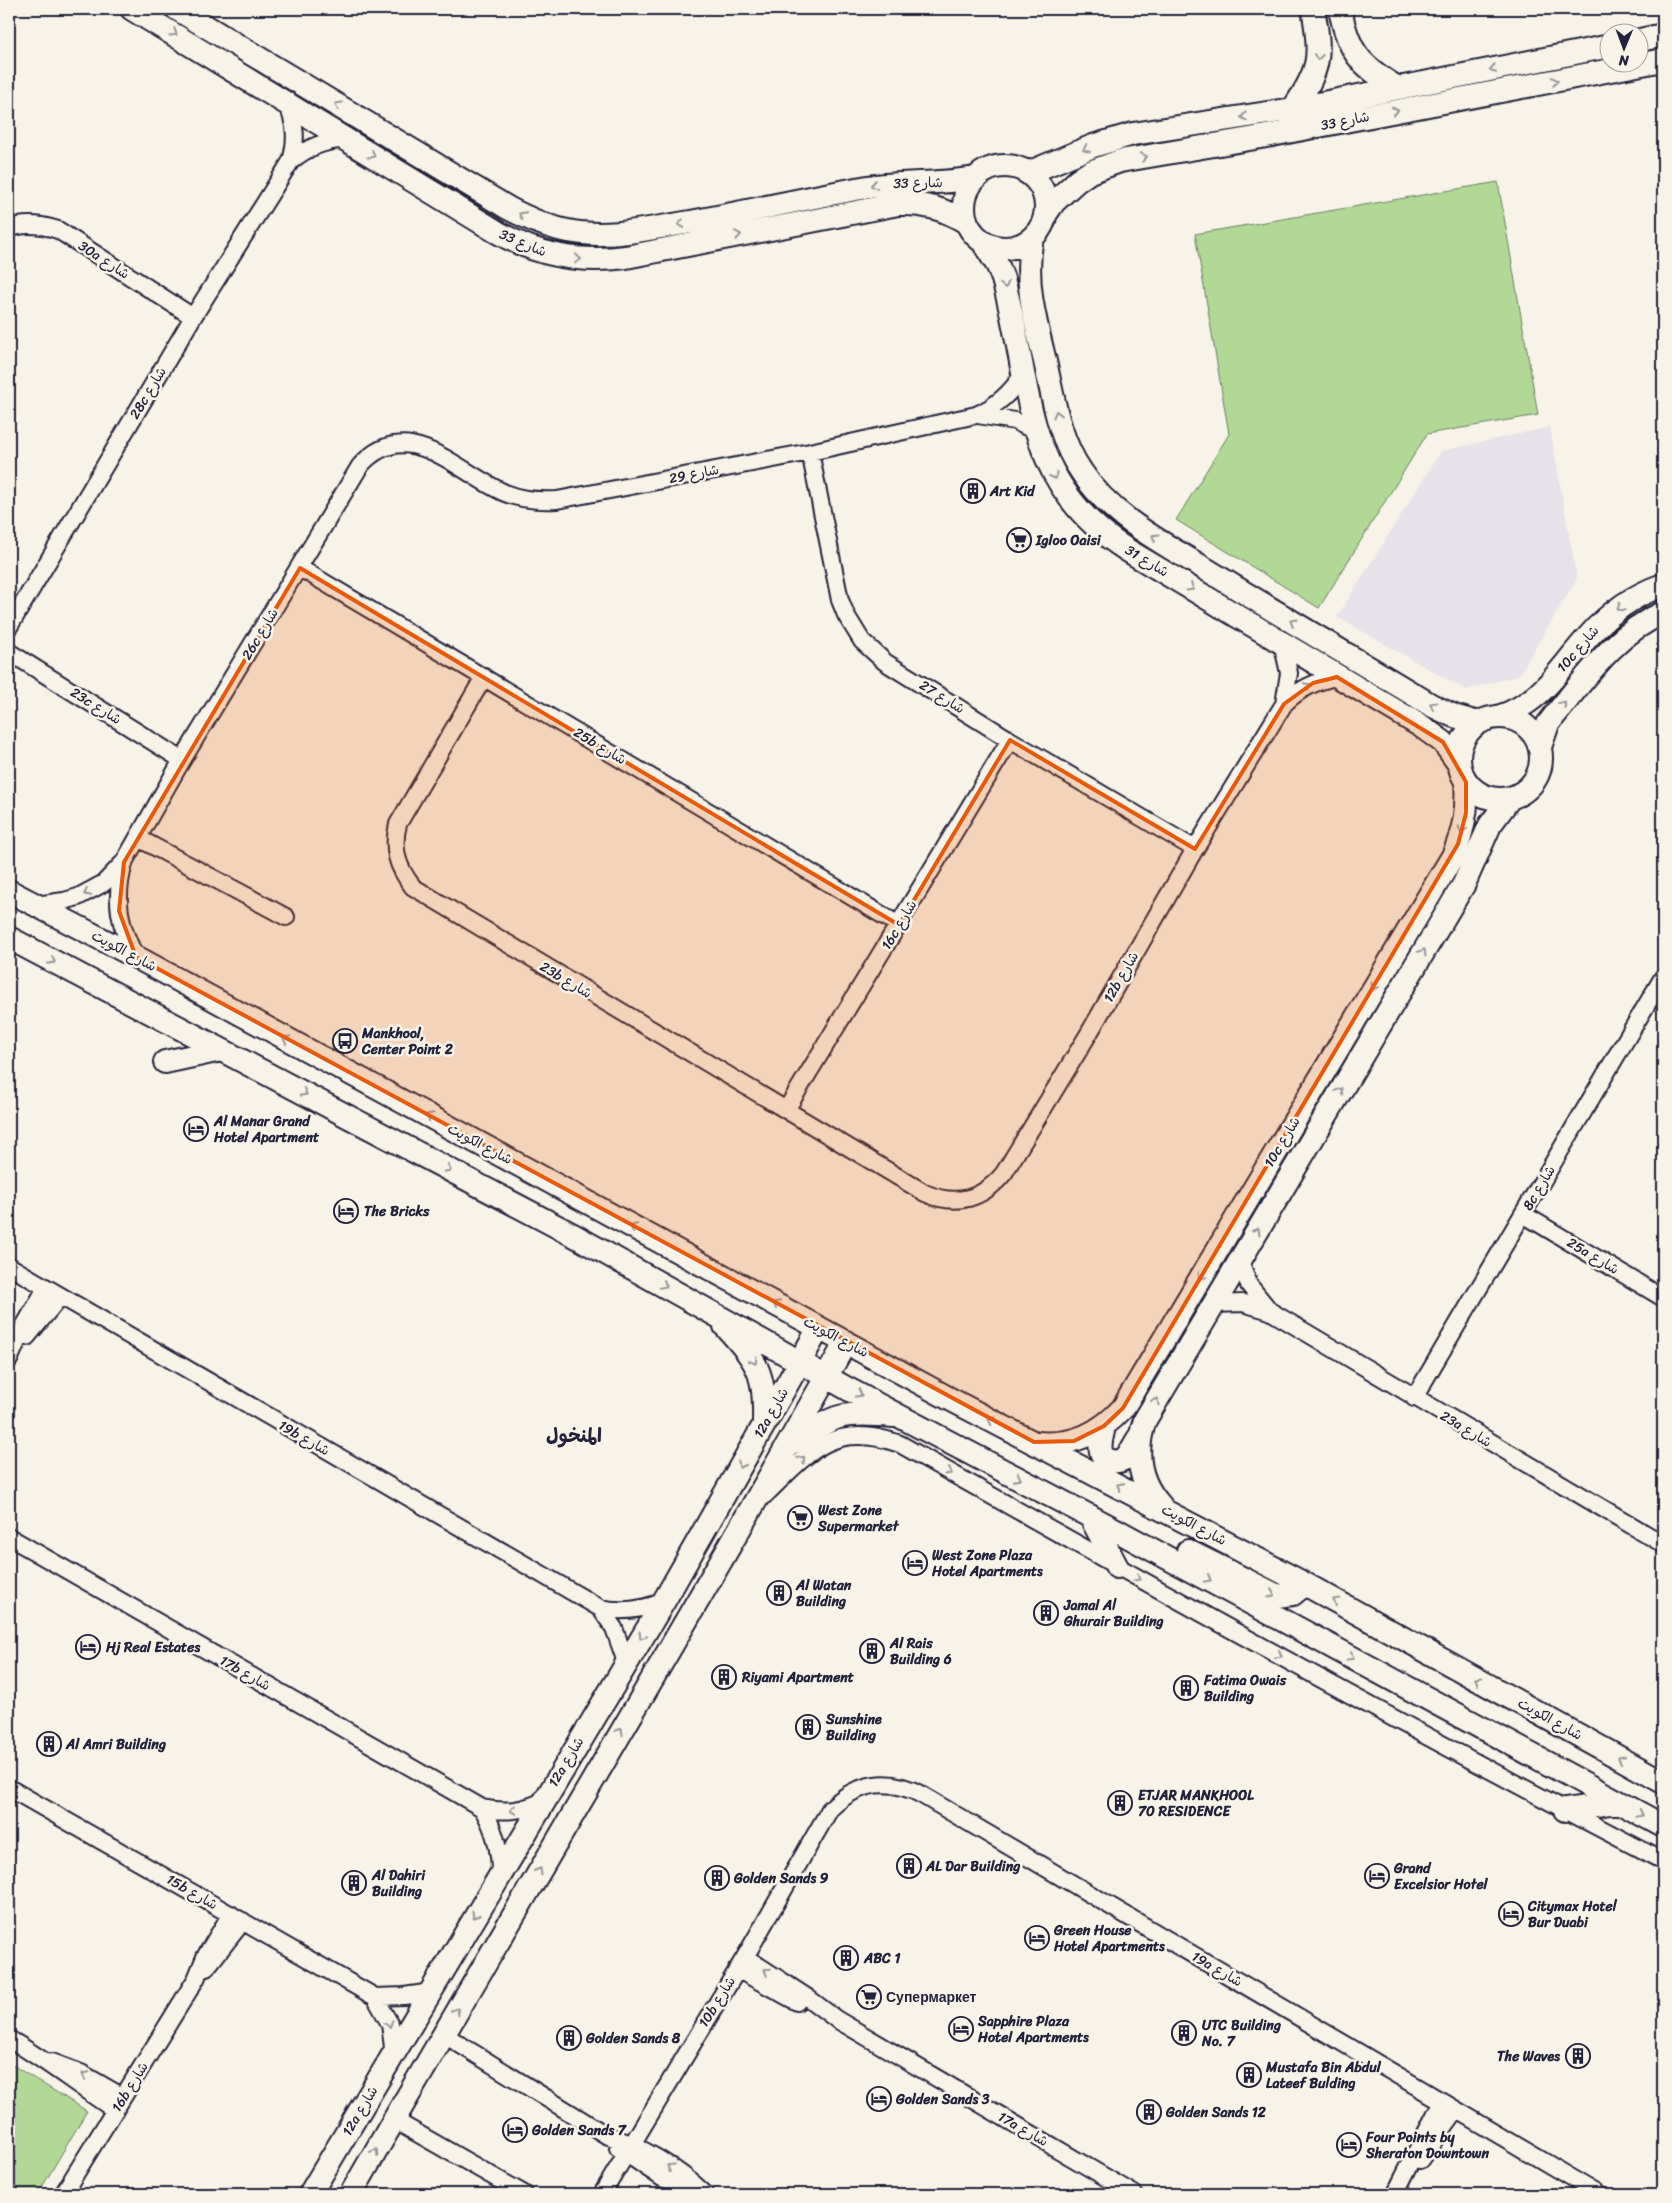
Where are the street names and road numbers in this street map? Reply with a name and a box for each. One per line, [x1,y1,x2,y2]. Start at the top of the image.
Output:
street label: شارع 33 [1318,104,1372,138]
street label: شارع 33 [893,170,943,196]
street label: شارع 33 [495,222,551,264]
street label: 30a شارع [73,234,135,286]
street label: 28c شارع [122,362,174,424]
street label: شارع 29 [667,457,721,491]
street label: شارع 31 [1120,538,1174,584]
street label: 26c شارع [235,603,285,665]
street label: 10c شارع [1550,620,1606,678]
street label: شارع 27 [914,673,970,721]
street label: 23c شارع [65,680,127,732]
street label: 25b شارع [569,720,631,772]
street label: 16c شارع [874,895,924,955]
street label: شارع الكويت [87,923,161,979]
street label: 12b شارع [1096,947,1146,1007]
street label: 23b شارع [535,955,597,1005]
street label: 10c شارع [1257,1112,1307,1172]
street label: شارع الكويت [443,1116,517,1172]
street label: 8c شارع [1516,1160,1562,1216]
street label: 25a شارع [1562,1230,1624,1282]
street label: شارع الكويت [799,1309,873,1365]
street label: 12a شارع [746,1383,796,1443]
street label: 23a شارع [1435,1404,1497,1454]
street label: 19b شارع [273,1413,335,1463]
street label: شارع الكويت [1157,1497,1231,1553]
street label: 17b شارع [215,1648,275,1698]
street label: شارع الكويت [1513,1691,1587,1747]
street label: 12a شارع [541,1732,591,1792]
street label: 15b شارع [161,1867,223,1917]
street label: 19a شارع [1187,1944,1247,1994]
street label: 10b شارع [691,1971,743,2033]
street label: 16b شارع [105,2057,155,2117]
street label: 12a شارع [335,2081,385,2141]
street label: 17a شارع [993,2104,1053,2154]

